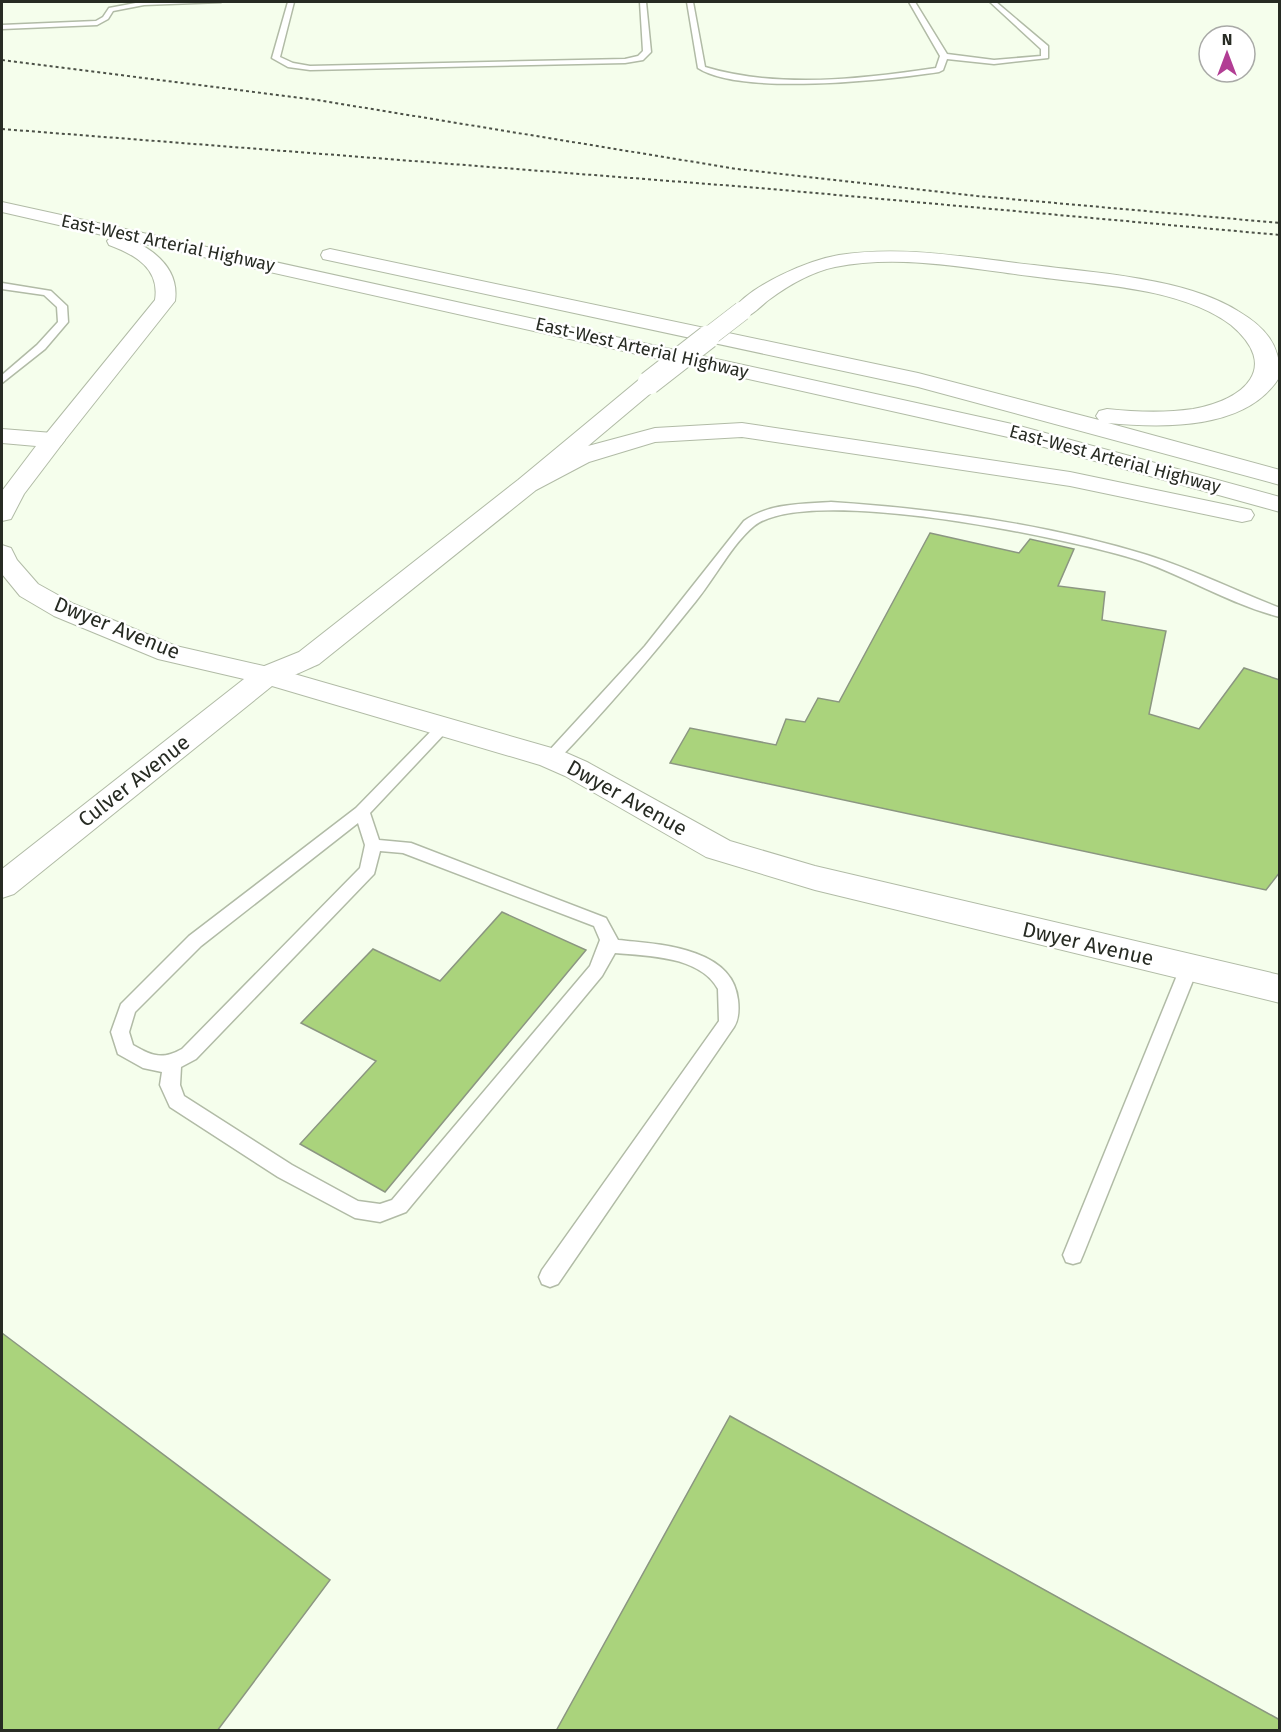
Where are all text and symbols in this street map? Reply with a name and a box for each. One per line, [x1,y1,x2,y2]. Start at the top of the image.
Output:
north arrow [1197,24,1257,84]
text: N [1222,30,1232,49]
street label: East-West Arterial Highway [59,210,277,276]
street label: East-West Arterial Highway [533,313,751,383]
street label: East-West Arterial Highway [1007,420,1223,498]
street label: Dwyer Avenue [50,591,184,665]
street label: Culver Avenue [73,729,195,833]
street label: Dwyer Avenue [562,754,692,842]
street label: Dwyer Avenue [1020,916,1156,972]

